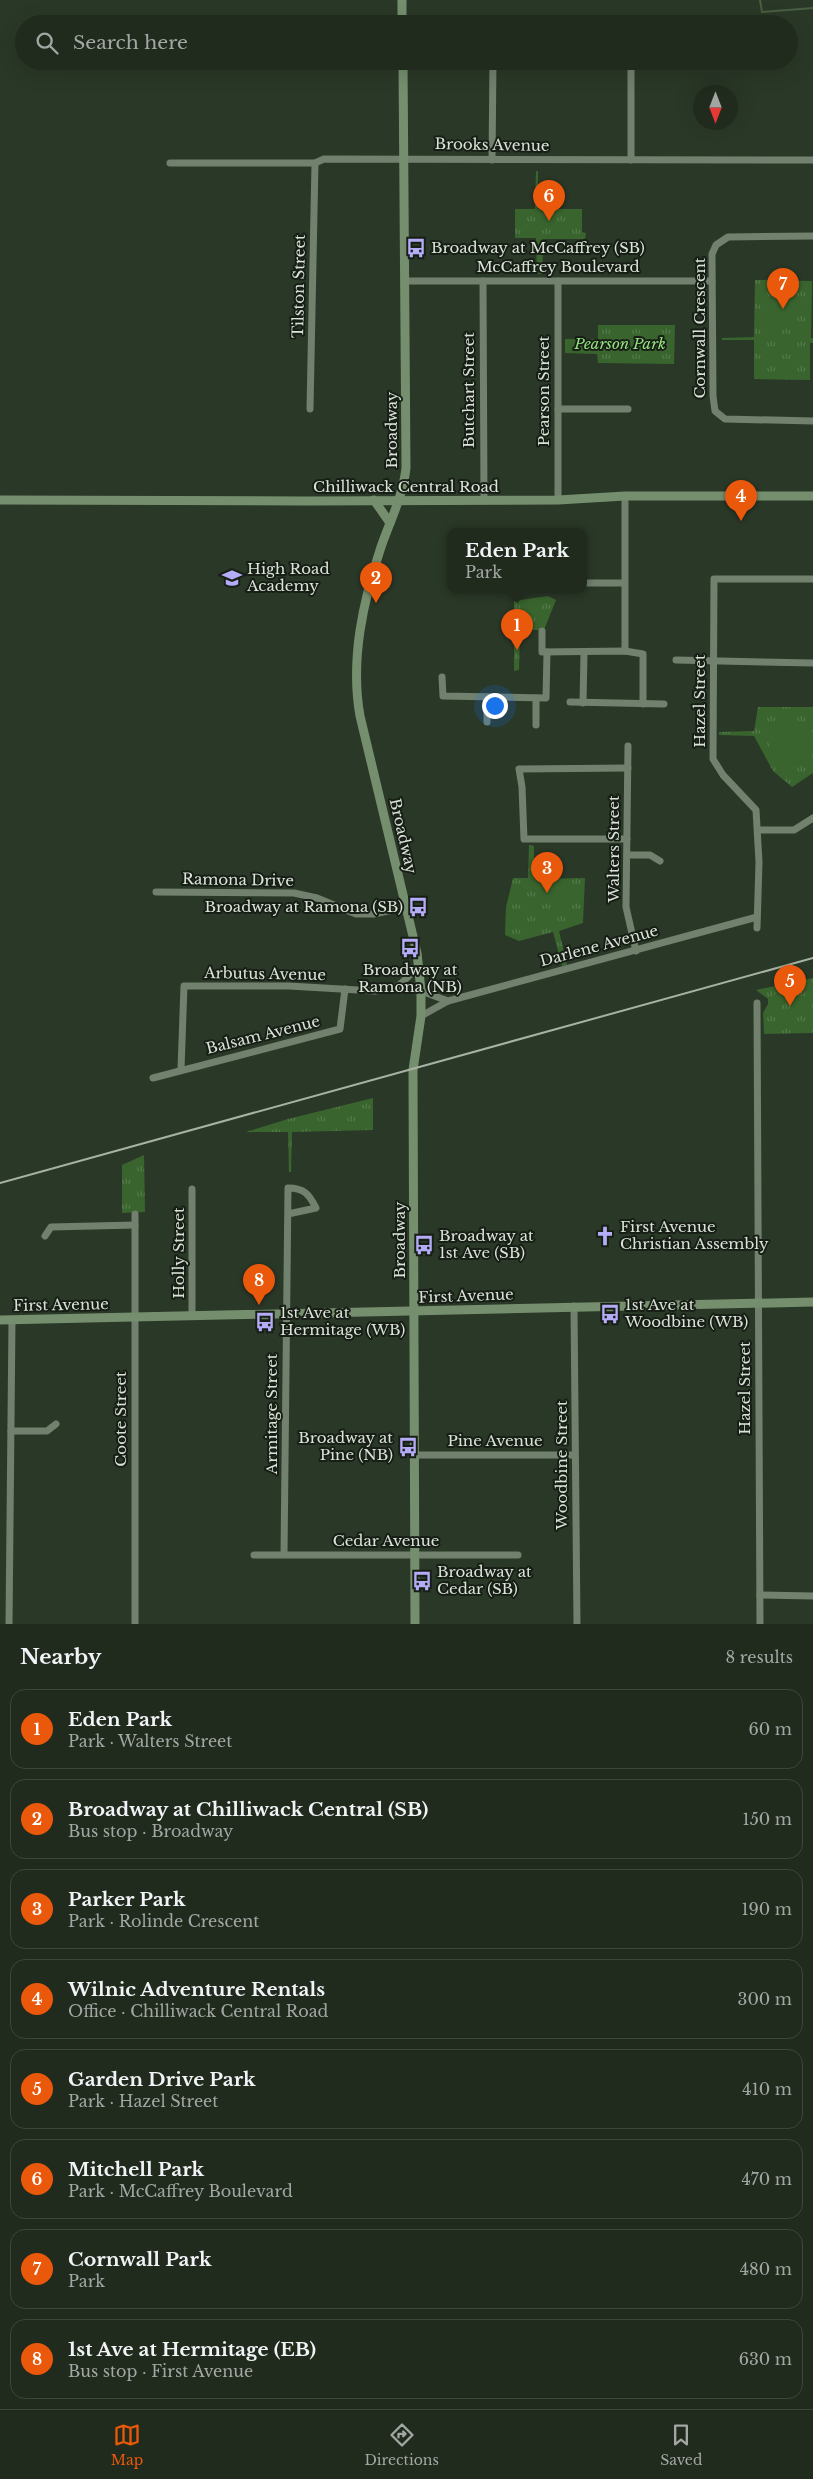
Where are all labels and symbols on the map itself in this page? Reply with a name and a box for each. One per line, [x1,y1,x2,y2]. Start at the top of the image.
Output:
north arrow [693,85,738,130]
street label: Brooks Avenue [434,134,550,155]
pin: 6 [533,180,565,221]
street label: Tilston Street [288,234,309,338]
bus stop icon: Broadway at McCaffrey (SB) [405,237,427,259]
place label: Broadway at McCaffrey (SB) [431,238,645,257]
street label: McCaffrey Boulevard [476,257,640,276]
street label: Cornwall Crescent [690,257,709,399]
pin: 7 [767,268,799,309]
street label: Butchart Street [459,332,478,448]
park label: Pearson Park [573,334,666,353]
street label: Pearson Street [534,336,553,446]
street label: Broadway [382,391,401,468]
street label: Chilliwack Central Road [313,477,499,496]
pin: 4 [725,480,757,521]
place label: High Road Academy [246,559,330,595]
pin: 2 [360,562,392,603]
school or university icon: High Road Academy [221,567,243,589]
pin: 1 [501,609,533,650]
street label: Hazel Street [690,654,709,748]
your location [482,693,508,719]
street label: Walters Street [604,795,623,904]
street label: Broadway [386,796,421,876]
pin: 3 [531,852,563,893]
street label: Ramona Drive [182,869,294,890]
bus stop icon: Broadway at Ramona (SB) [407,896,429,918]
place label: Broadway at Ramona (SB) [205,897,403,916]
street label: Darlene Avenue [538,921,660,970]
bus stop icon: Broadway at Ramona (NB) [399,937,421,959]
place label: Broadway at Ramona (NB) [358,960,462,996]
street label: Arbutus Avenue [203,963,326,984]
pin: 5 [774,965,806,1006]
street label: Balsam Avenue [204,1011,322,1058]
street label: Broadway [390,1201,409,1278]
street label: Holly Street [169,1207,188,1299]
place label: First Avenue Christian Assembly [620,1217,769,1253]
church icon: First Avenue Christian Assembly [594,1225,616,1247]
place label: Broadway at 1st Ave (SB) [439,1226,534,1262]
bus stop icon: Broadway at 1st Ave (SB) [413,1234,435,1256]
pin: 8 [243,1264,275,1305]
street label: First Avenue [418,1284,514,1307]
street label: First Avenue [13,1294,109,1315]
place label: 1st Ave at Woodbine (WB) [624,1295,748,1331]
place label: 1st Ave at Hermitage (WB) [280,1303,405,1339]
bus stop icon: 1st Ave at Woodbine (WB) [599,1303,621,1325]
bus stop icon: 1st Ave at Hermitage (WB) [254,1311,276,1333]
street label: Hazel Street [735,1341,754,1435]
street label: Armitage Street [262,1353,281,1475]
street label: Coote Street [111,1371,130,1467]
street label: Woodbine Street [552,1400,571,1531]
place label: Broadway at Pine (NB) [298,1428,393,1464]
street label: Pine Avenue [447,1431,543,1450]
bus stop icon: Broadway at Pine (NB) [397,1436,419,1458]
street label: Cedar Avenue [333,1531,439,1550]
place label: Broadway at Cedar (SB) [437,1562,532,1598]
bus stop icon: Broadway at Cedar (SB) [411,1570,433,1592]

